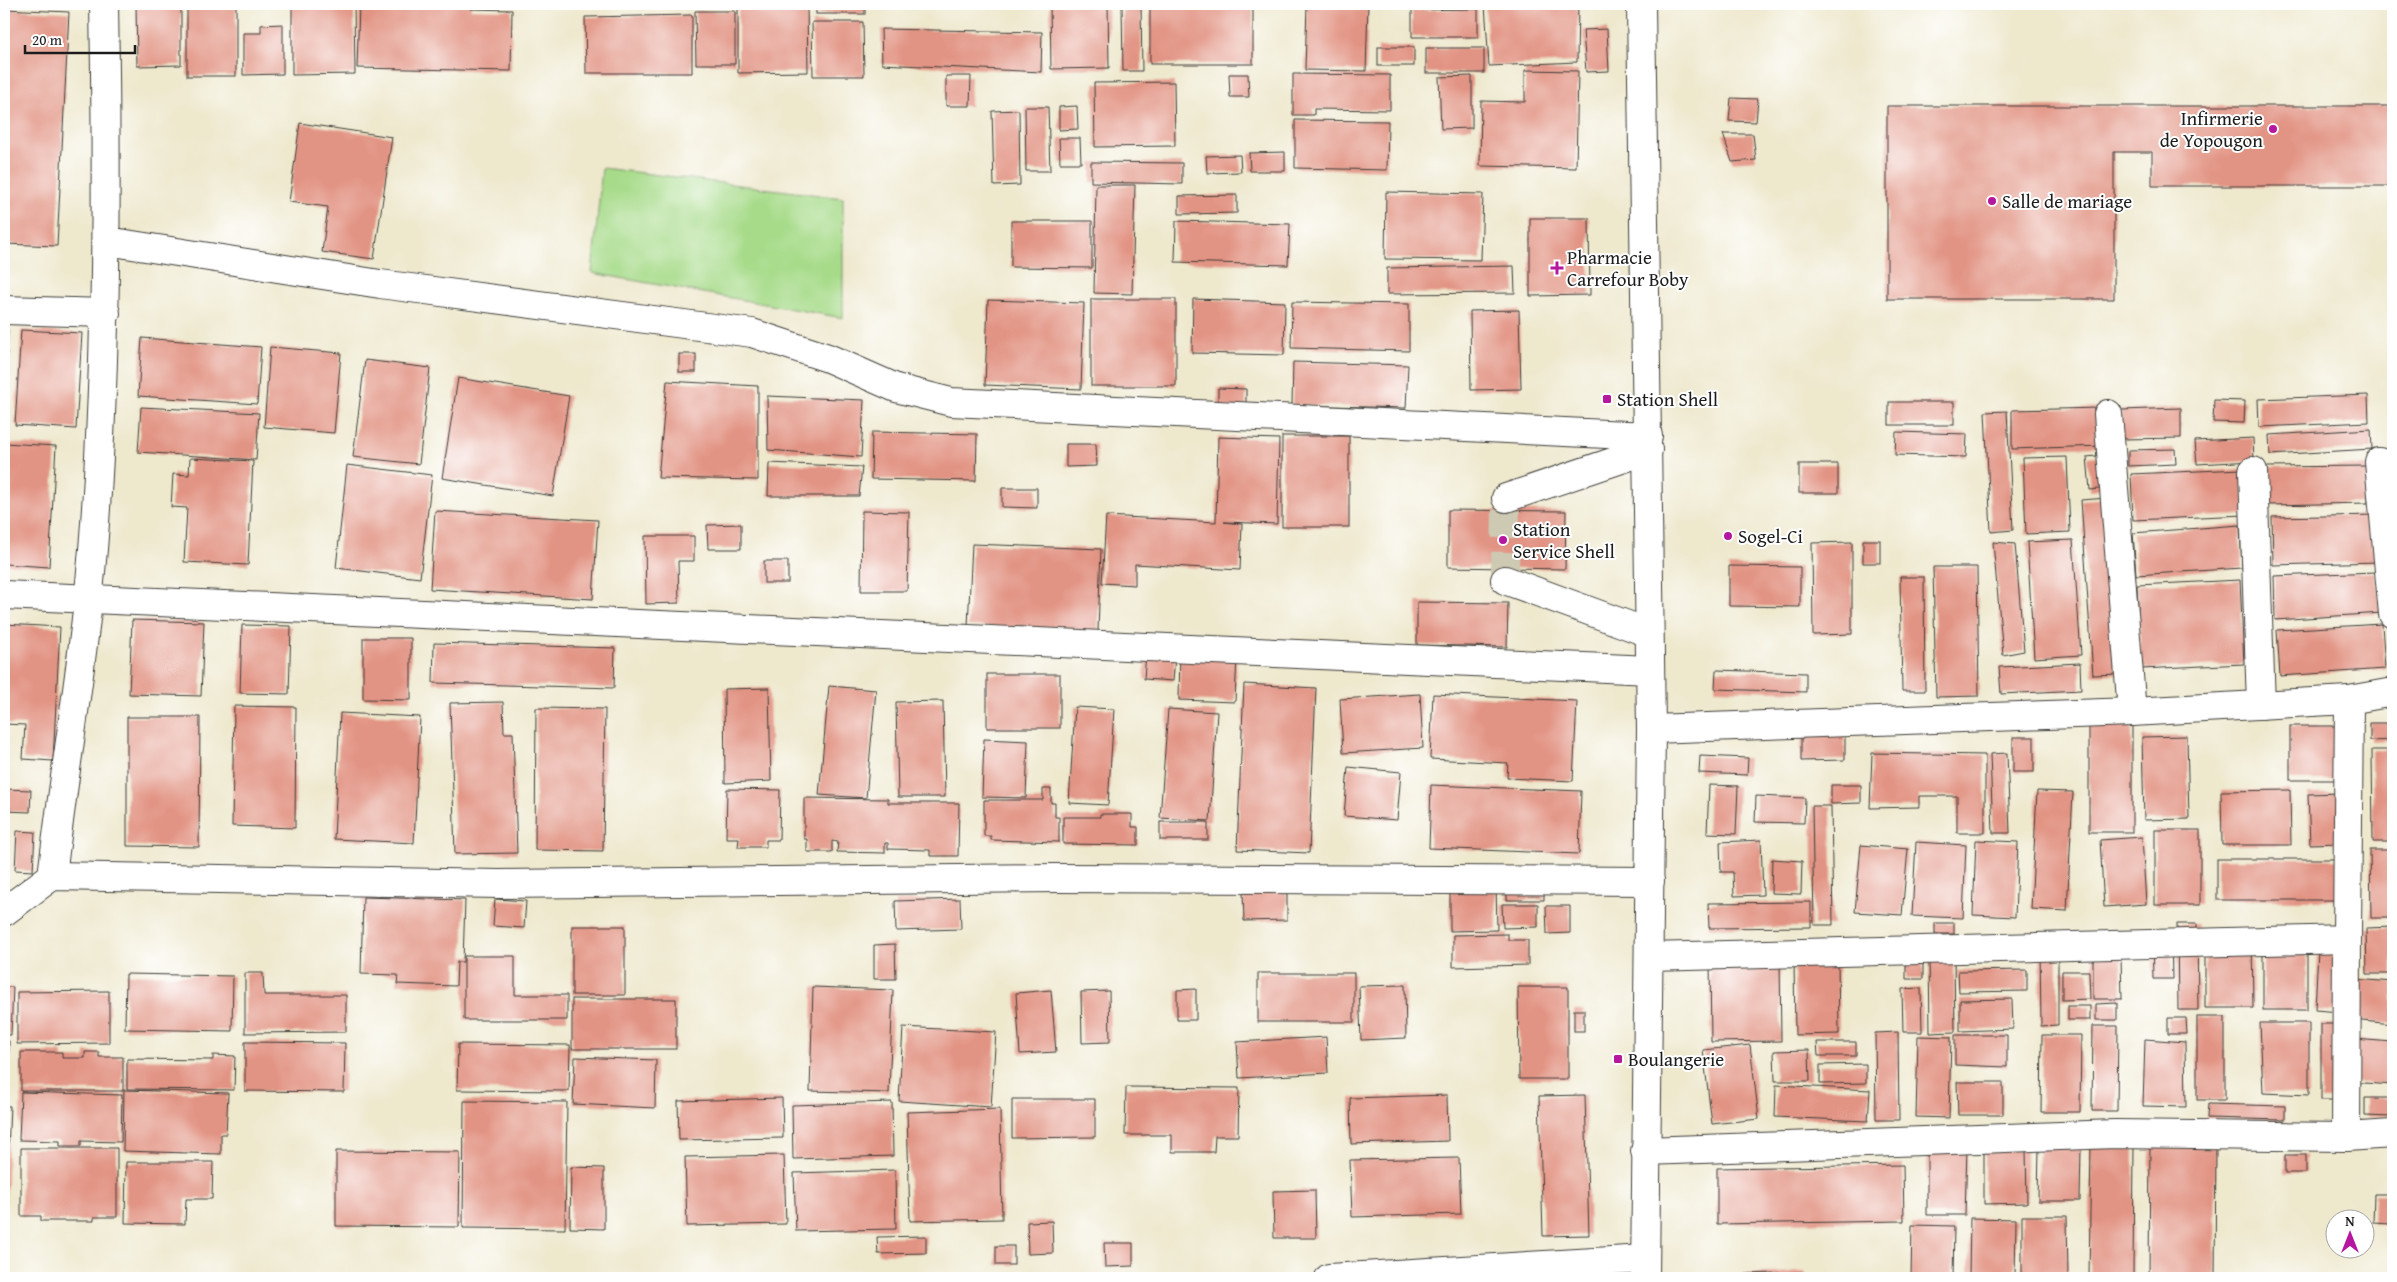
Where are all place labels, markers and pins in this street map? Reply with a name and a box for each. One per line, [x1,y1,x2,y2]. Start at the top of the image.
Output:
place label: Infirmerie de Yopougon [2160,104,2263,154]
marker: Infirmerie de Yopougon [2267,123,2279,135]
place label: Salle de mariage [2002,187,2132,215]
marker: Salle de mariage [1986,195,1998,207]
place label: Pharmacie Carrefour Boby [1567,243,1689,293]
marker: Pharmacie Carrefour Boby [1551,262,1563,274]
place label: Station Shell [1617,385,1718,413]
marker: Station Shell [1601,393,1613,405]
place label: Station Service Shell [1513,515,1615,565]
place label: Sogel-Ci [1738,522,1803,550]
marker: Sogel-Ci [1722,530,1734,542]
marker: Station Service Shell [1497,534,1509,546]
place label: Boulangerie [1628,1045,1724,1073]
marker: Boulangerie [1612,1053,1624,1065]

